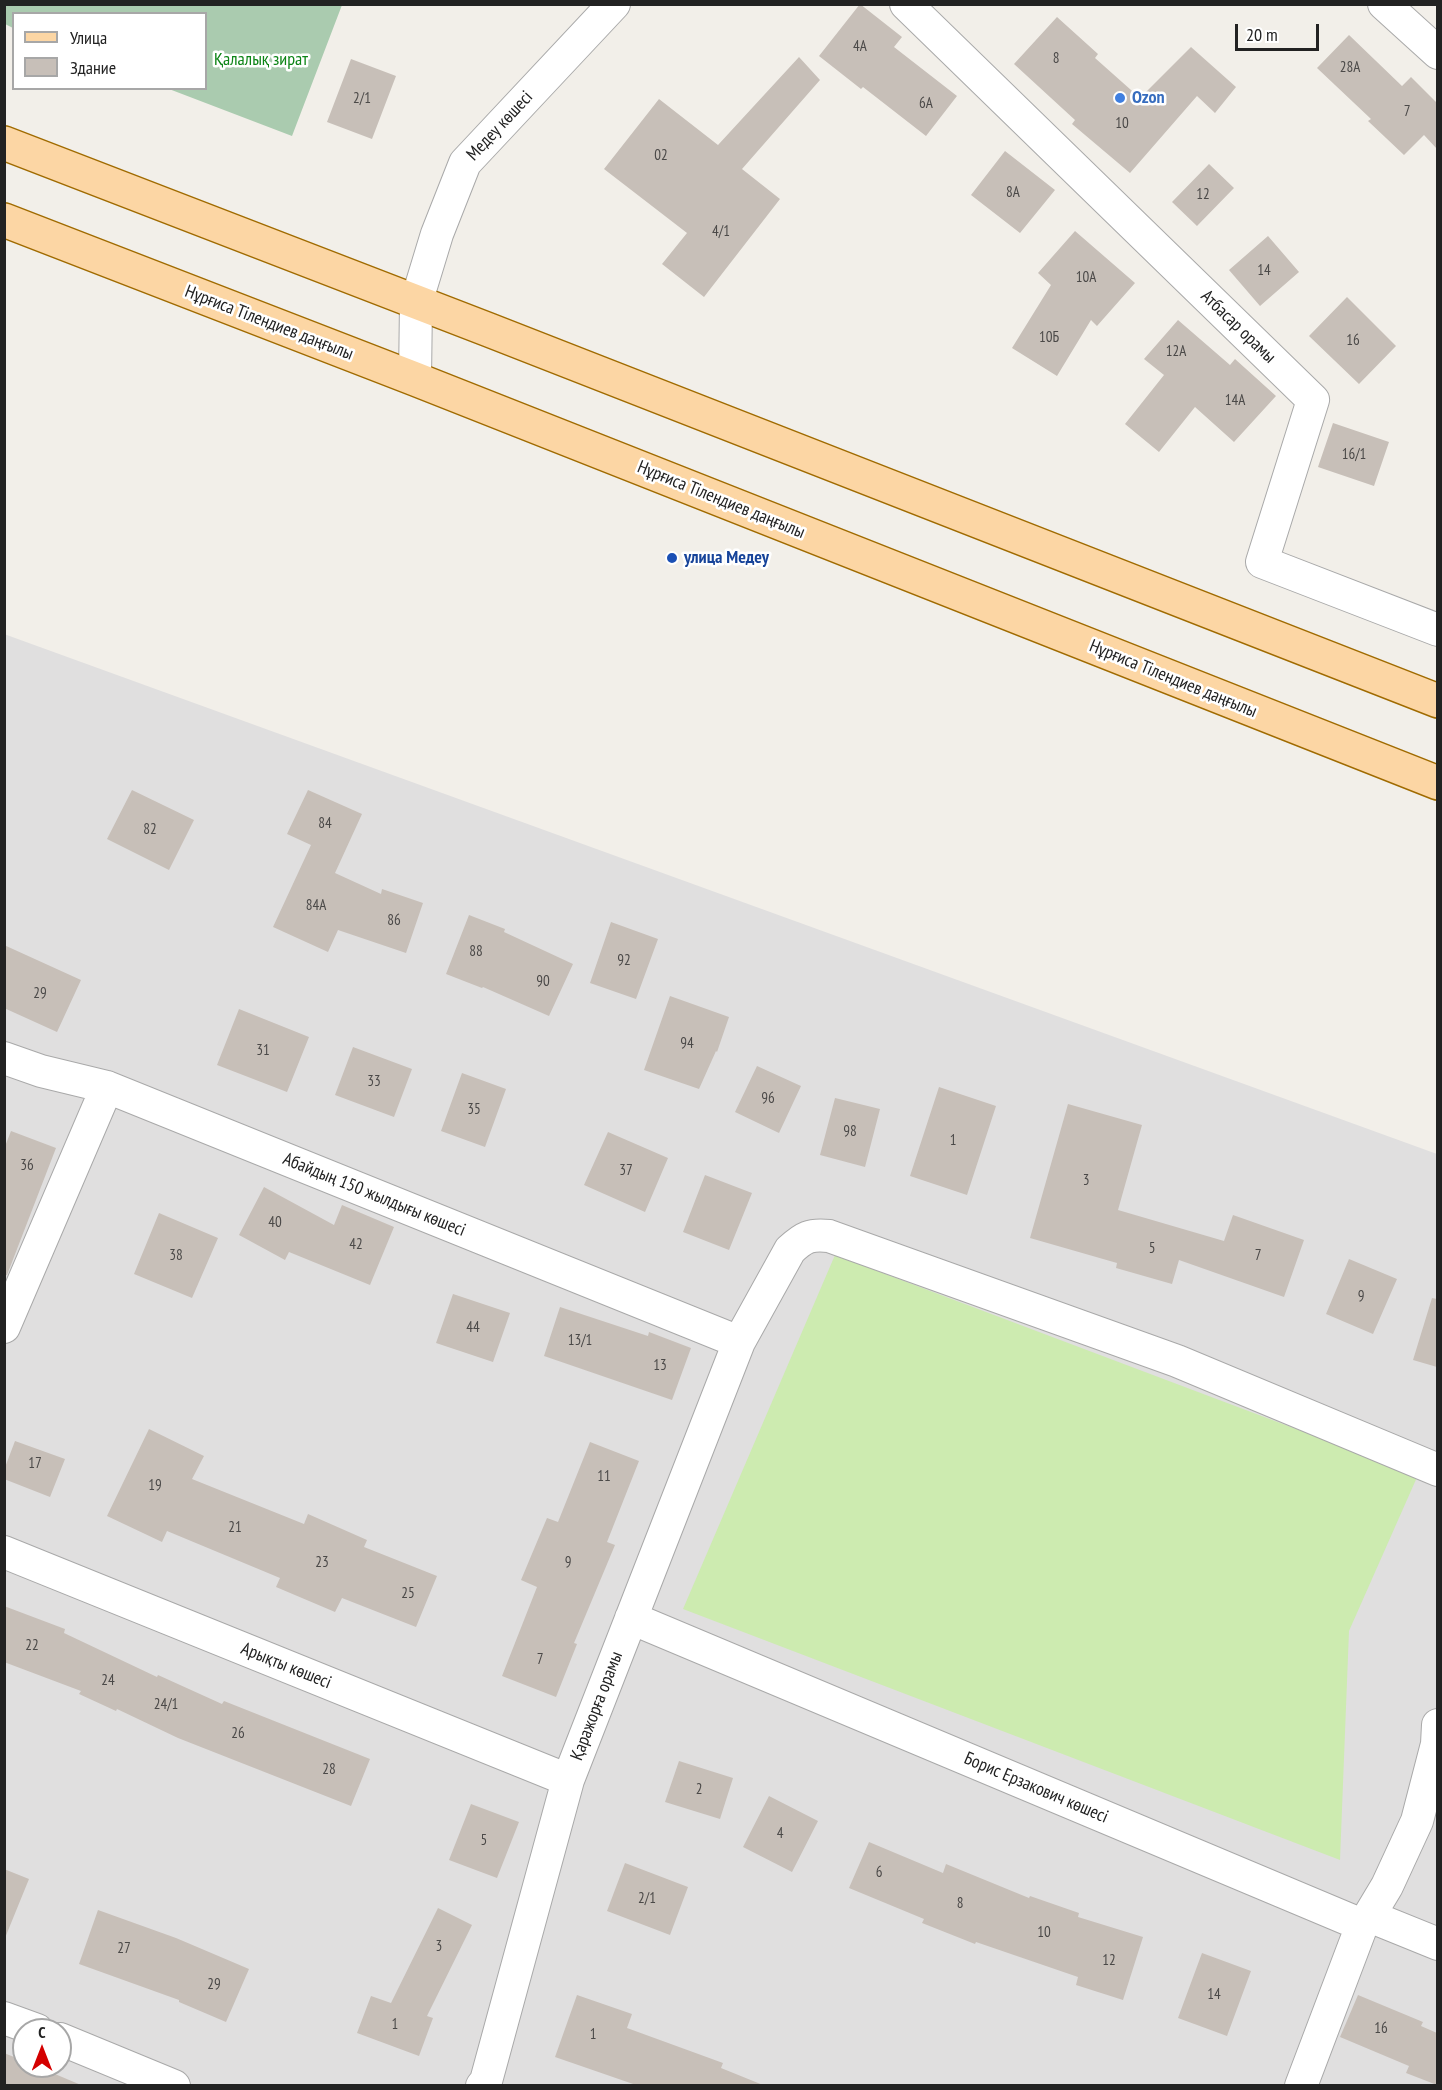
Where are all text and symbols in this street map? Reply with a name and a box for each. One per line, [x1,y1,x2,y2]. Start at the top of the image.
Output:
legend [12,12,207,90]
scale bar [1238,12,1322,50]
text: 20 m [1246,23,1278,46]
text: Улица [70,26,107,49]
house number: 4А [853,38,867,56]
park label: Қалалық зират [214,49,308,71]
house number: 8 [1053,50,1059,68]
text: Здание [70,56,116,79]
house number: 28А [1340,59,1360,77]
street label: Медеу көшесі [462,87,538,165]
place label: Ozon [1132,87,1165,109]
house number: 2/1 [353,90,371,108]
marker: Ozon [1113,91,1127,105]
house number: 6А [919,95,933,113]
house number: 7 [1404,103,1410,121]
house number: 10 [1115,115,1129,133]
house number: 02 [654,147,668,165]
house number: 8А [1006,184,1020,202]
house number: 12 [1196,186,1210,204]
house number: 4/1 [712,223,730,241]
house number: 14 [1257,262,1271,280]
house number: 10А [1076,269,1096,287]
street label: Нұрғиса Тілендиев даңғылы [182,281,356,365]
street label: Атбасар орамы [1196,286,1280,368]
house number: 10Б [1039,329,1059,347]
house number: 16 [1346,332,1360,350]
house number: 12А [1166,343,1186,361]
house number: 14А [1225,392,1245,410]
house number: 16/1 [1342,446,1366,464]
street label: Нұрғиса Тілендиев даңғылы [634,456,808,544]
place label: улица Медеу [684,547,769,569]
marker: улица Медеу [665,551,679,565]
street label: Нұрғиса Тілендиев даңғылы [1086,635,1260,723]
house number: 84 [318,815,332,833]
house number: 82 [143,821,157,839]
house number: 84А [306,897,326,915]
house number: 86 [387,912,401,930]
house number: 88 [469,943,483,961]
house number: 92 [617,952,631,970]
house number: 90 [536,973,550,991]
house number: 29 [33,985,47,1003]
house number: 94 [680,1035,694,1053]
house number: 31 [256,1042,270,1060]
house number: 33 [367,1073,381,1091]
house number: 96 [761,1090,775,1108]
house number: 35 [467,1101,481,1119]
house number: 98 [843,1123,857,1141]
house number: 1 [950,1132,956,1150]
street label: Абайдың 150 жылдығы көшесі [280,1148,468,1242]
house number: 36 [20,1157,34,1175]
house number: 37 [619,1162,633,1180]
house number: 3 [1083,1172,1089,1190]
house number: 40 [268,1214,282,1232]
house number: 42 [349,1236,363,1254]
house number: 5 [1149,1240,1155,1258]
house number: 38 [169,1247,183,1265]
house number: 7 [1255,1247,1261,1265]
house number: 9 [1358,1288,1364,1306]
house number: 44 [466,1319,480,1337]
house number: 13/1 [568,1332,592,1350]
house number: 13 [653,1357,667,1375]
house number: 17 [28,1455,42,1473]
house number: 11 [597,1468,611,1486]
house number: 19 [148,1477,162,1495]
house number: 21 [228,1519,242,1537]
house number: 23 [315,1554,329,1572]
house number: 9 [565,1554,571,1572]
house number: 25 [401,1585,415,1603]
house number: 22 [25,1637,39,1655]
street label: Арықты көшесі [238,1638,334,1694]
street label: Қаражорға орамы [566,1649,628,1763]
house number: 7 [537,1651,543,1669]
house number: 24 [101,1672,115,1690]
house number: 24/1 [154,1696,178,1714]
house number: 26 [231,1725,245,1743]
street label: Борис Ерзакович көшесі [961,1748,1111,1828]
house number: 28 [322,1761,336,1779]
house number: 2 [696,1781,702,1799]
house number: 4 [777,1825,783,1843]
house number: 5 [481,1832,487,1850]
house number: 6 [876,1864,882,1882]
house number: 2/1 [638,1890,656,1908]
house number: 8 [957,1895,963,1913]
house number: 10 [1037,1924,1051,1942]
house number: 3 [436,1938,442,1956]
house number: 27 [117,1940,131,1958]
house number: 12 [1102,1952,1116,1970]
house number: 29 [207,1976,221,1994]
house number: 14 [1207,1986,1221,2004]
house number: 1 [392,2016,398,2034]
north arrow [12,2018,72,2078]
house number: 16 [1374,2020,1388,2038]
text: С [38,2022,46,2042]
house number: 1 [590,2026,596,2044]

